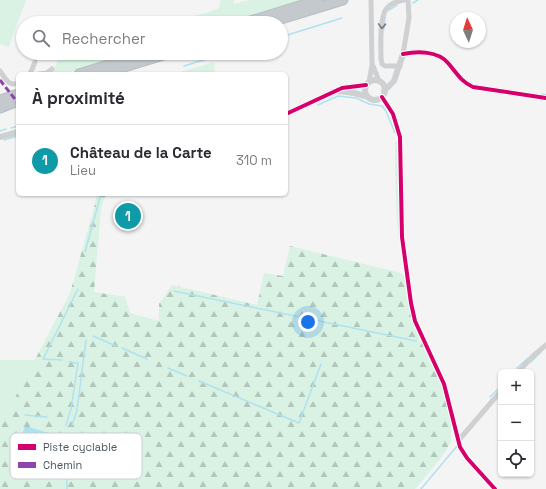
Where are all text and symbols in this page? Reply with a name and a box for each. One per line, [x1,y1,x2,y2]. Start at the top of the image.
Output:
north arrow [450,12,486,48]
search box [16,16,288,60]
one-way arrow [378,23,386,29]
icon: search [30,27,52,49]
text: Rechercher [62,29,145,48]
text: À proximité [32,87,125,109]
text: Château de la Carte [70,143,212,162]
text: 1 [42,152,48,169]
text: 310 m [236,152,272,169]
text: Lieu [70,162,96,179]
pin: 1 [115,201,141,231]
your location [298,312,318,332]
map controls [498,369,534,477]
button: + [498,369,534,405]
button: − [498,405,534,441]
legend [10,433,142,479]
text: Piste cyclable [43,440,117,454]
button: locate [498,441,534,477]
text: Chemin [43,458,82,472]

